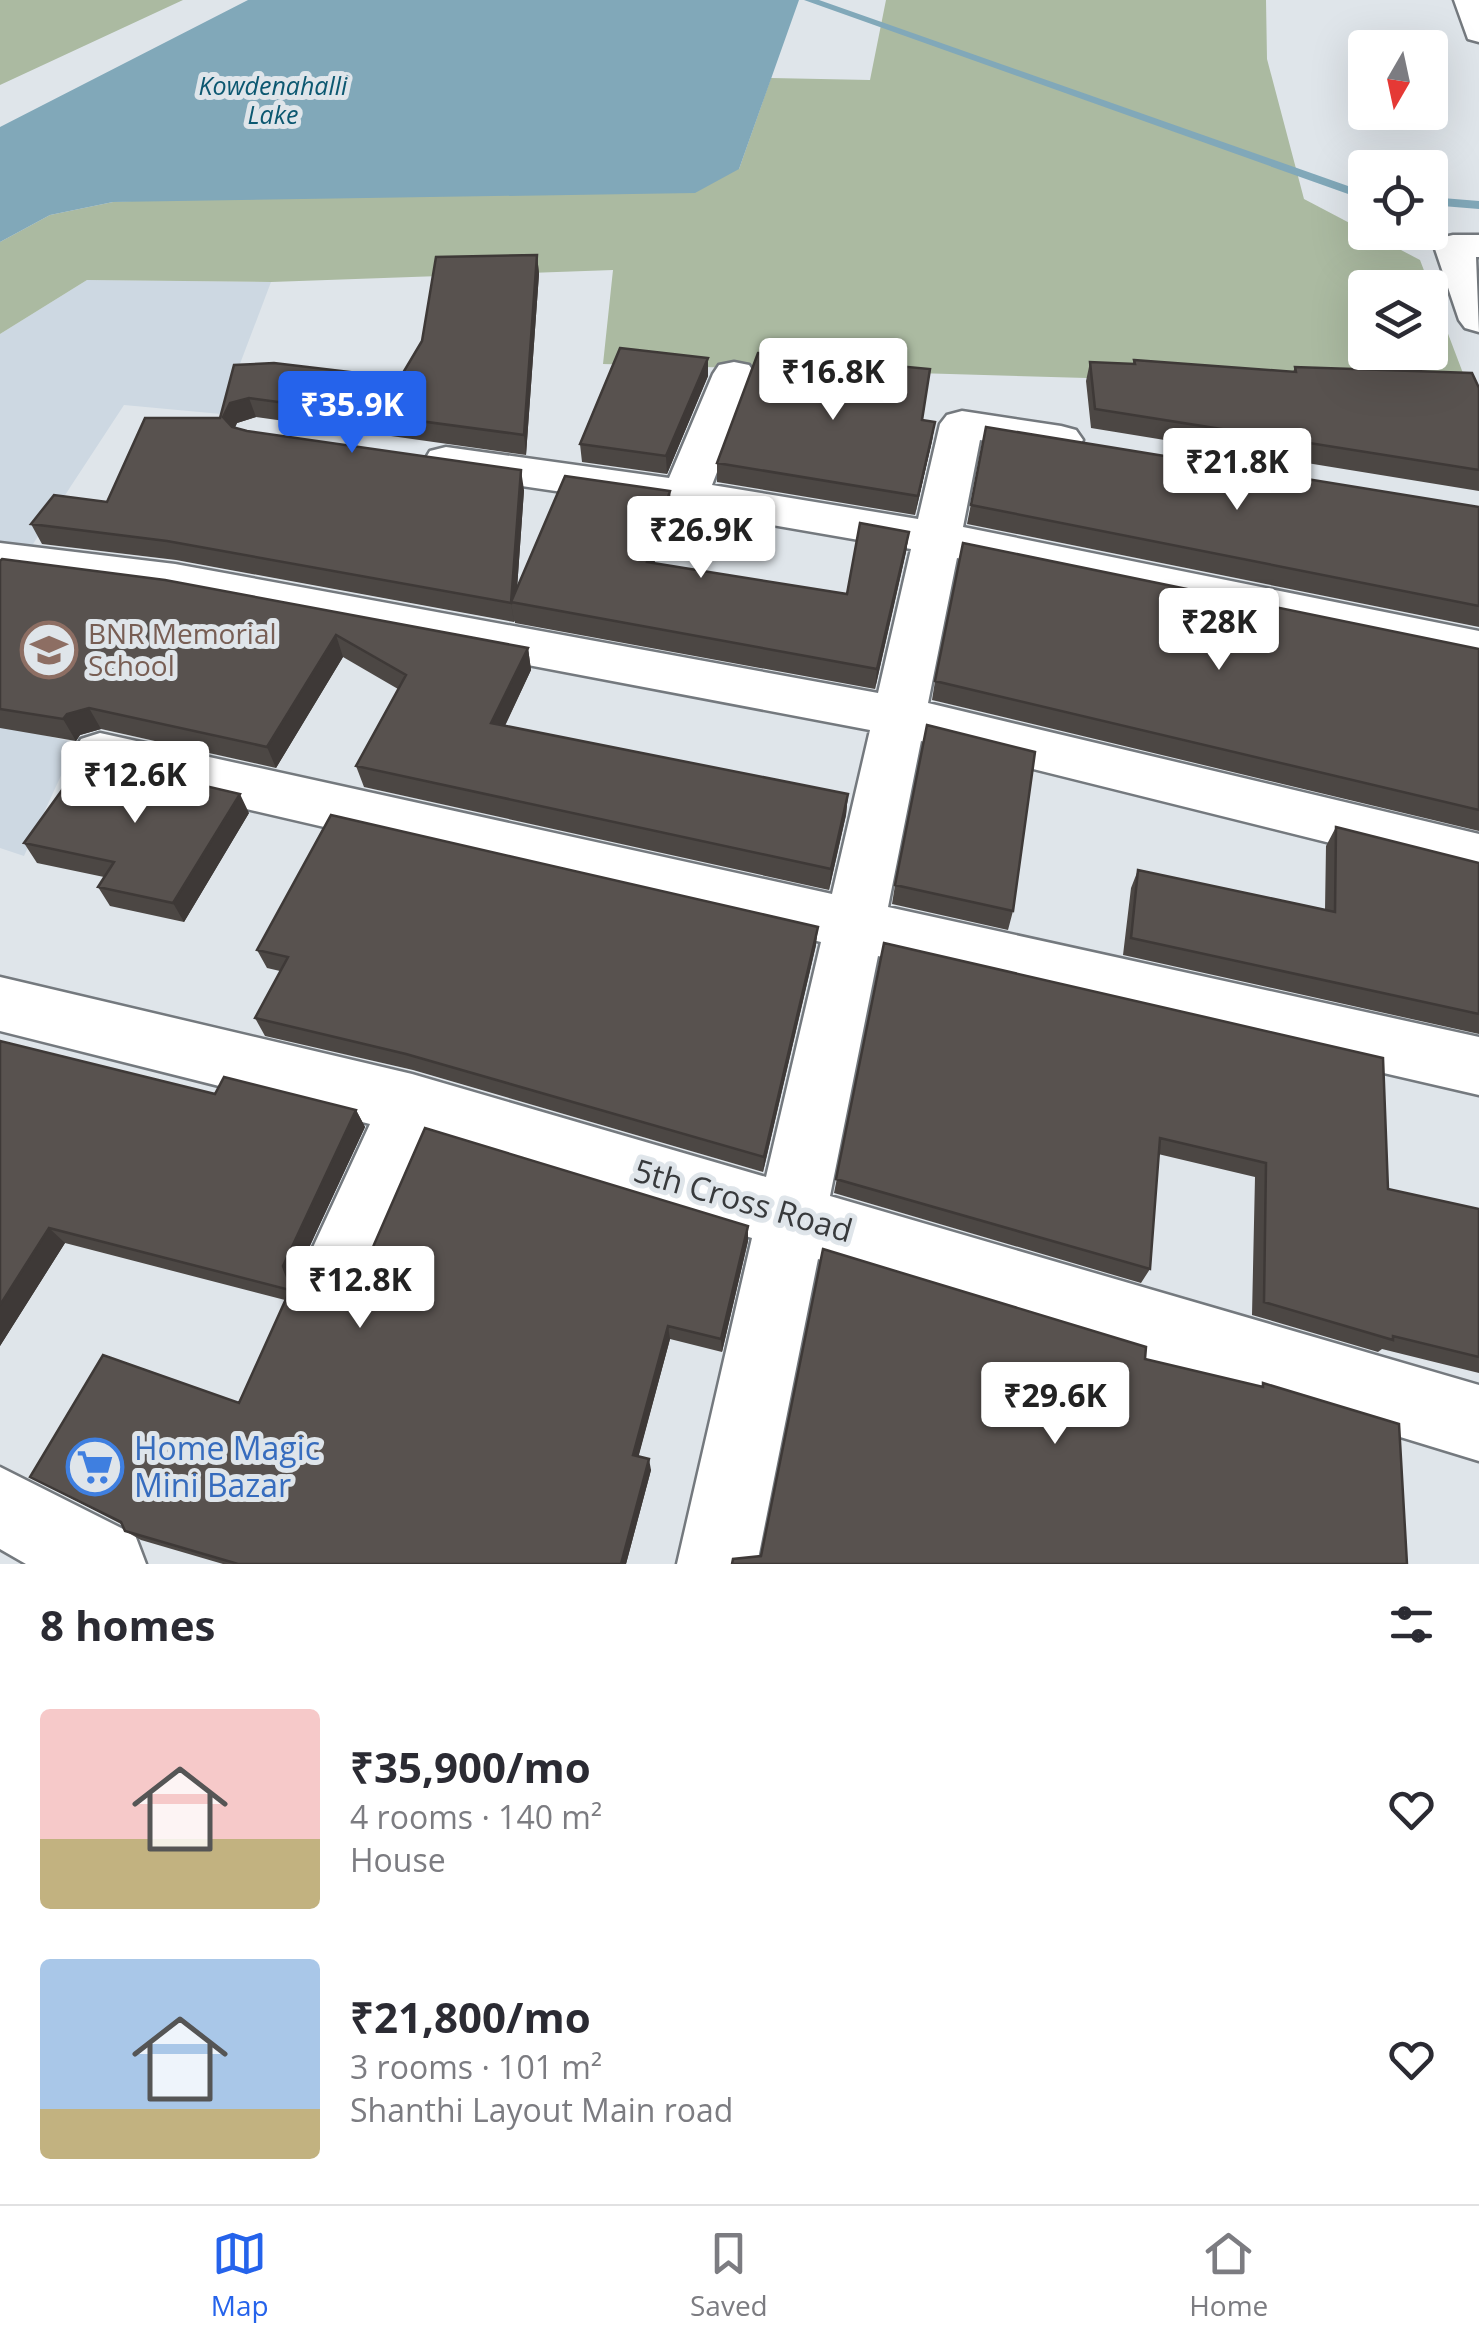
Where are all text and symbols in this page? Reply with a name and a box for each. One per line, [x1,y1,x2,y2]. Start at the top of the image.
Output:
north arrow [1348,30,1448,130]
map controls [1348,30,1448,370]
water label: Kowdenahalli Lake [199,68,348,131]
button: locate [1348,150,1448,250]
button: layers [1348,270,1448,370]
pin: ₹16.8K [752,338,914,423]
text: ₹16.8K [781,349,885,392]
pin: ₹35.9K [271,371,433,456]
text: ₹35.9K [300,382,404,425]
pin: ₹21.8K [1156,428,1318,513]
text: ₹21.8K [1185,439,1289,482]
pin: ₹26.9K [620,496,782,581]
text: ₹26.9K [649,507,753,550]
pin: ₹28K [1160,588,1278,673]
text: ₹28K [1181,599,1257,642]
place label: BNR Memorial School [88,614,277,684]
school or university icon: BNR Memorial School [19,620,79,680]
pin: ₹12.6K [54,741,216,826]
text: ₹12.6K [83,752,187,795]
street label: 5th Cross Road [629,1148,858,1251]
pin: ₹12.8K [279,1246,441,1331]
text: ₹12.8K [308,1257,412,1300]
pin: ₹29.6K [974,1362,1136,1447]
text: ₹29.6K [1003,1373,1107,1416]
place label: Home Magic Mini Bazar [134,1426,320,1506]
supermarket icon: Home Magic Mini Bazar [65,1437,125,1497]
text: 8 homes [40,1596,215,1653]
icon: filters [1384,1597,1439,1652]
text: ₹35,900/mo [350,1738,591,1795]
icon: home [120,1749,240,1869]
icon: heart [1384,1782,1439,1837]
text: 4 rooms · 140 m² [350,1795,602,1838]
text: House [350,1838,446,1881]
text: ₹21,800/mo [350,1988,591,2045]
icon: home [120,1999,240,2119]
icon: heart [1384,2032,1439,2087]
text: 3 rooms · 101 m² [350,2045,602,2088]
text: Shanthi Layout Main road [350,2088,733,2131]
tab: Map [211,2226,269,2324]
tab: Saved [690,2226,768,2324]
tab: Home [1189,2226,1268,2324]

